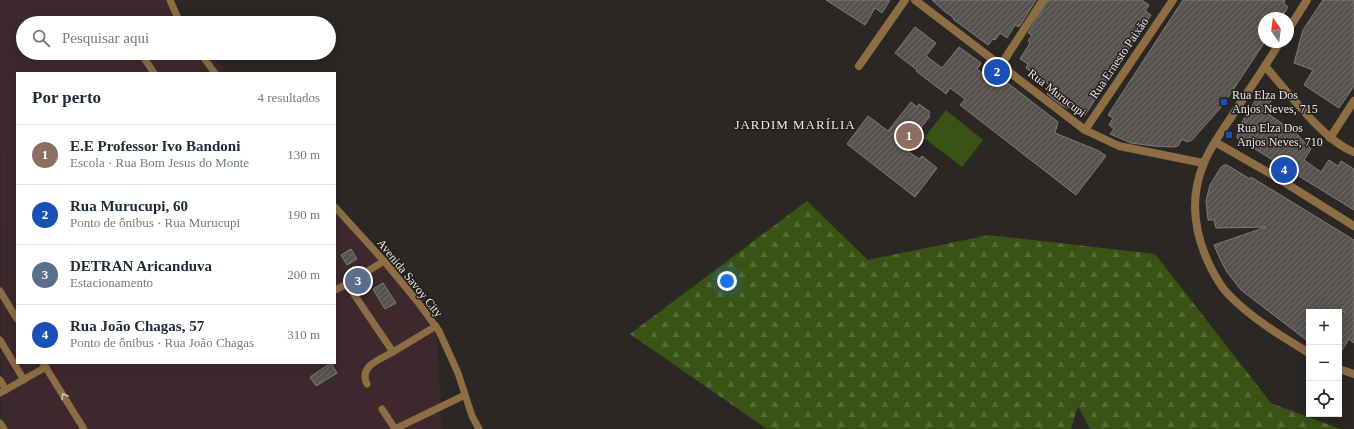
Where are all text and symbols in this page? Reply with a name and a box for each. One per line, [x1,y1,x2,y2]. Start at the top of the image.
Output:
north arrow [1258,12,1294,48]
street label: Rua Ernesto Paixão [1087,15,1151,101]
search box [16,16,336,60]
icon: search [30,27,52,49]
text: Pesquisar aqui [62,30,149,46]
pin: 2 [984,57,1010,87]
street label: Rua Murucupi [1025,66,1089,120]
text: Por perto [32,88,101,107]
place label: Rua Elza Dos Anjos Neves, 715 [1232,88,1318,116]
text: 4 resultados [258,90,320,105]
marker: Rua Elza Dos Anjos Neves, 715 [1219,97,1229,107]
district label: JARDIM MARÍLIA [734,117,856,132]
pin: 1 [896,121,922,151]
place label: Rua Elza Dos Anjos Neves, 710 [1237,121,1323,149]
marker: Rua Elza Dos Anjos Neves, 710 [1224,130,1234,140]
text: E.E Professor Ivo Bandoni [70,138,240,154]
text: 1 [42,147,48,162]
text: 130 m [287,147,320,162]
text: Escola · Rua Bom Jesus do Monte [70,155,249,170]
pin: 4 [1271,155,1297,185]
text: Rua Murucupi, 60 [70,198,188,214]
text: 2 [42,207,48,222]
text: 190 m [287,207,320,222]
text: Ponto de ônibus · Rua Murucupi [70,215,240,230]
street label: Avenida Savoy City [374,236,446,320]
text: DETRAN Aricanduva [70,258,212,274]
pin: 3 [345,266,371,296]
text: 3 [42,267,48,282]
text: 200 m [287,267,320,282]
your location [717,271,737,291]
text: Estacionamento [70,275,153,290]
map controls [1306,309,1342,417]
button: + [1306,309,1342,345]
text: Rua João Chagas, 57 [70,318,204,334]
text: 4 [42,327,48,342]
text: 310 m [287,327,320,342]
text: Ponto de ônibus · Rua João Chagas [70,335,254,350]
button: − [1306,345,1342,381]
button: locate [1306,381,1342,417]
one-way arrow [61,393,68,400]

